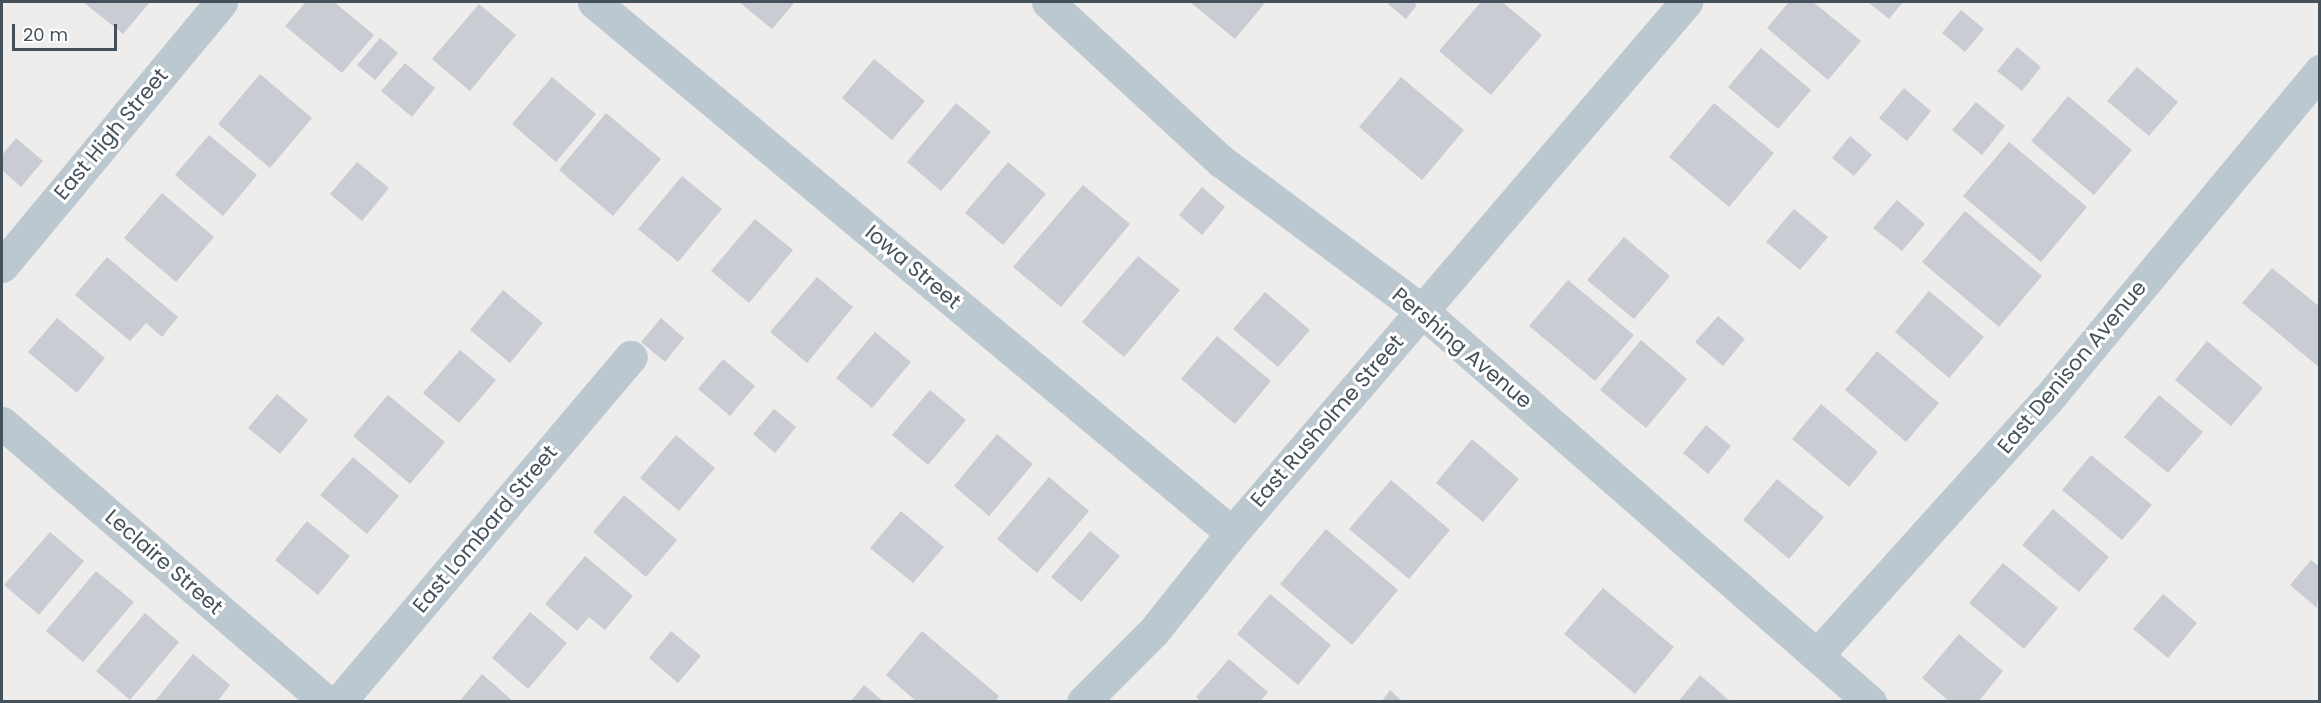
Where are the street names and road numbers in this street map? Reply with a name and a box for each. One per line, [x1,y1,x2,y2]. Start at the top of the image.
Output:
street label: East High Street [49,63,173,205]
street label: Iowa Street [860,220,966,314]
street label: East Denison Avenue [1992,275,2152,459]
street label: Pershing Avenue [1387,282,1537,414]
street label: East Rusholme Street [1245,330,1409,512]
street label: East Lombard Street [408,440,562,618]
street label: Leclaire Street [100,504,228,620]

